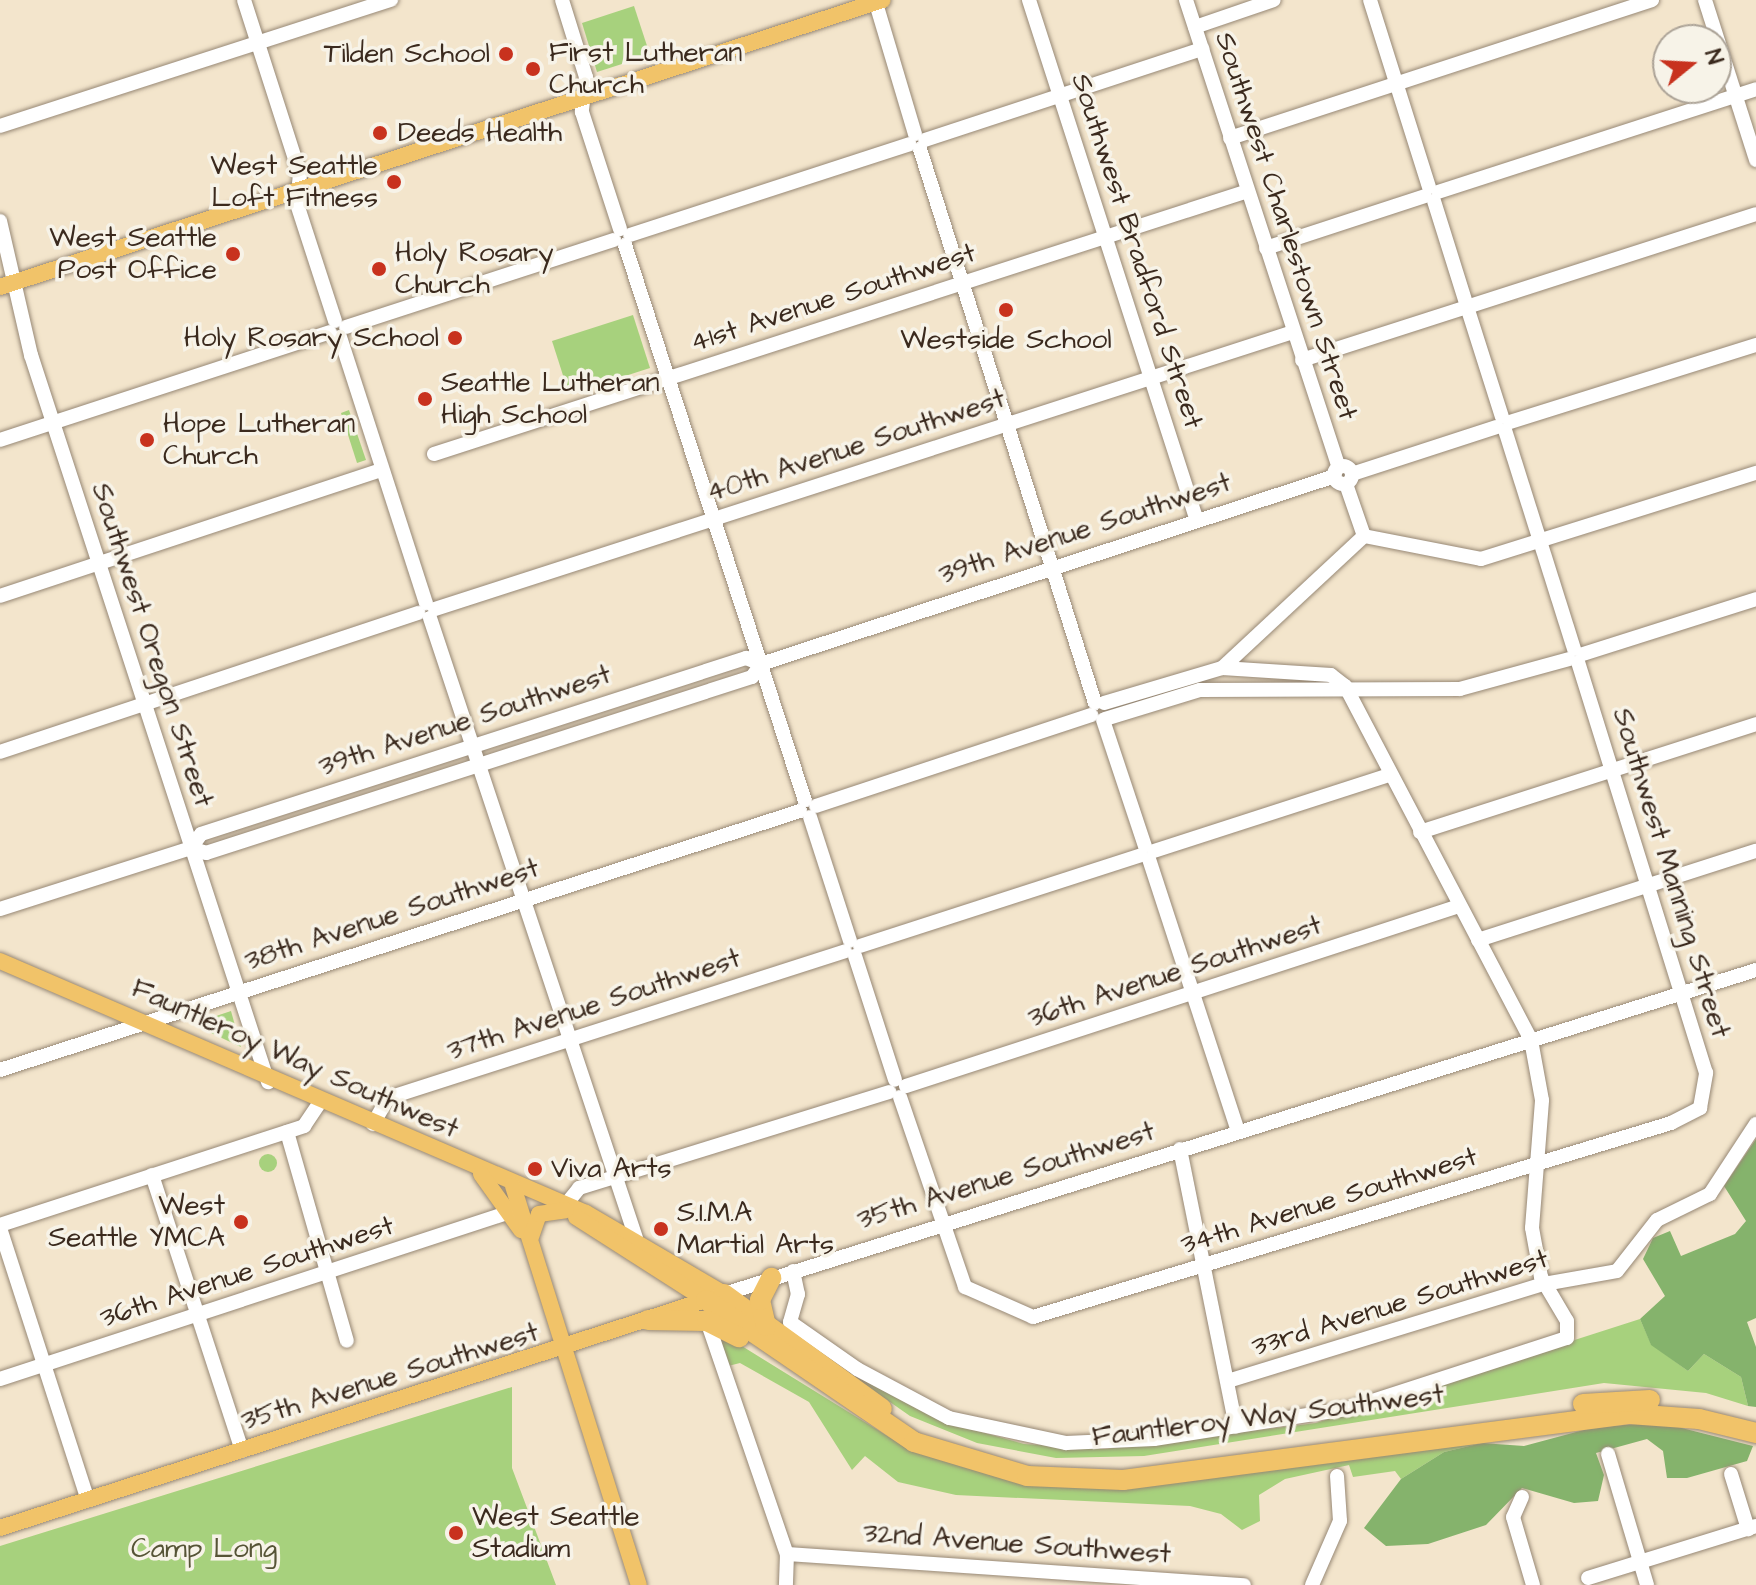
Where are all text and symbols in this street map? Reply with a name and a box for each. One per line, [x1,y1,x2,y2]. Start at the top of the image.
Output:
north arrow [1652,24,1732,104]
street label: Southwest Charlestown Street [1207,28,1365,424]
place label: First Lutheran Church [549,36,742,102]
place label: Tilden School [324,37,490,71]
marker: Tilden School [497,45,515,63]
text: N [1697,46,1730,68]
marker: First Lutheran Church [524,60,542,78]
street label: Southwest Bradford Street [1064,69,1210,433]
place label: Deeds Health [398,116,562,150]
marker: Deeds Health [369,122,391,144]
place label: West Seattle Loft Fitness [210,149,378,215]
marker: West Seattle Loft Fitness [385,173,403,191]
place label: West Seattle Post Office [49,221,217,287]
place label: Holy Rosary Church [395,236,554,302]
street label: 41st Avenue Southwest [686,236,980,360]
marker: West Seattle Post Office [224,245,242,263]
marker: Holy Rosary Church [370,260,388,278]
marker: Westside School [997,301,1015,319]
place label: Holy Rosary School [184,321,439,355]
place label: Westside School [900,323,1112,357]
marker: Holy Rosary School [446,329,464,347]
place label: Seattle Lutheran High School [441,366,659,432]
street label: 40th Avenue Southwest [703,382,1009,510]
marker: Seattle Lutheran High School [416,390,434,408]
place label: Hope Lutheran Church [163,407,355,473]
marker: Hope Lutheran Church [138,431,156,449]
street label: 39th Avenue Southwest [935,466,1235,592]
street label: Southwest Oregon Street [84,479,220,811]
street label: 39th Avenue Southwest [315,658,615,784]
street label: Southwest Manning Street [1605,704,1737,1042]
street label: 38th Avenue Southwest [241,852,543,978]
street label: 36th Avenue Southwest [1024,909,1326,1035]
street label: 37th Avenue Southwest [443,942,745,1068]
street label: Fauntleroy Way Southwest [126,972,464,1146]
street label: 35th Avenue Southwest [853,1115,1159,1237]
street label: 34th Avenue Southwest [1177,1140,1481,1262]
place label: Viva Arts [551,1152,672,1186]
marker: Viva Arts [526,1160,544,1178]
place label: West Seattle YMCA [48,1189,225,1255]
place label: S.I.M.A Martial Arts [677,1196,834,1262]
street label: 36th Avenue Southwest [96,1209,398,1335]
marker: West Seattle YMCA [232,1213,250,1231]
marker: S.I.M.A Martial Arts [652,1220,670,1238]
street label: 33rd Avenue Southwest [1248,1242,1552,1364]
street label: 35th Avenue Southwest [237,1316,543,1438]
street label: Fauntleroy Way Southwest [1090,1378,1446,1454]
place label: West Seattle Stadium [472,1500,640,1566]
street label: 32nd Avenue Southwest [862,1516,1172,1572]
marker: West Seattle Stadium [447,1524,465,1542]
park label: Camp Long [131,1532,277,1566]

